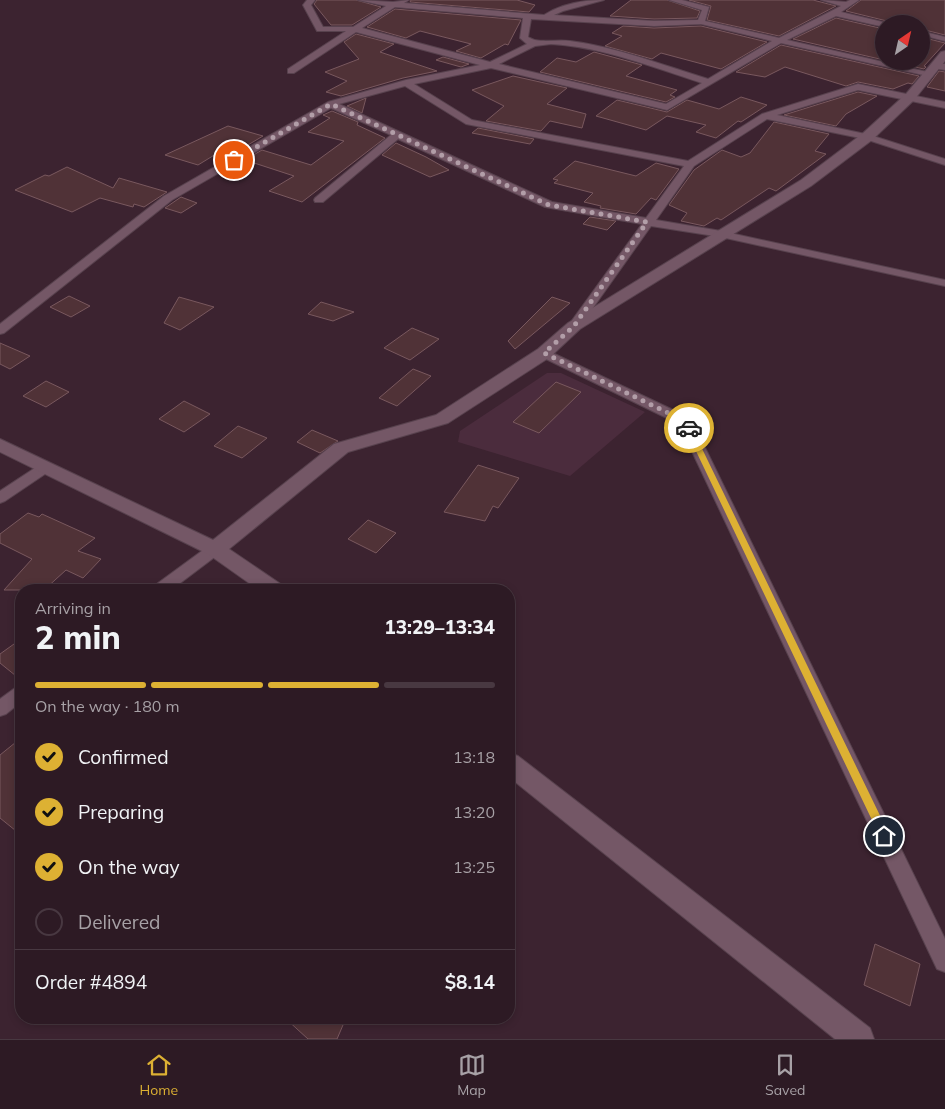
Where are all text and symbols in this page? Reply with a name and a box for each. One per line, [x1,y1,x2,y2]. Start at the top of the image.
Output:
north arrow [875,15,930,70]
map controls [875,15,930,70]
pin [213,139,255,181]
icon: bag [220,146,248,174]
courier [664,403,714,453]
icon: car [675,414,703,442]
text: Arriving in [35,598,111,618]
text: 13:29–13:34 [384,615,495,639]
text: 2 min [35,617,121,657]
text: On the way · 180 m [35,696,180,716]
icon: check [35,743,63,771]
text: Confirmed [78,745,169,769]
text: 13:18 [453,747,495,767]
icon: check [35,798,63,826]
text: Preparing [78,800,164,824]
text: 13:20 [453,802,495,822]
pin [863,815,905,857]
icon: home [870,822,898,850]
icon: check [35,853,63,881]
text: On the way [78,855,180,879]
text: 13:25 [453,857,495,877]
text: Delivered [78,910,160,934]
text: Order #4894 [35,970,147,994]
text: $8.14 [445,970,495,994]
tab: Home [140,1051,178,1099]
tab: Map [457,1051,486,1099]
tab: Saved [765,1051,805,1099]

